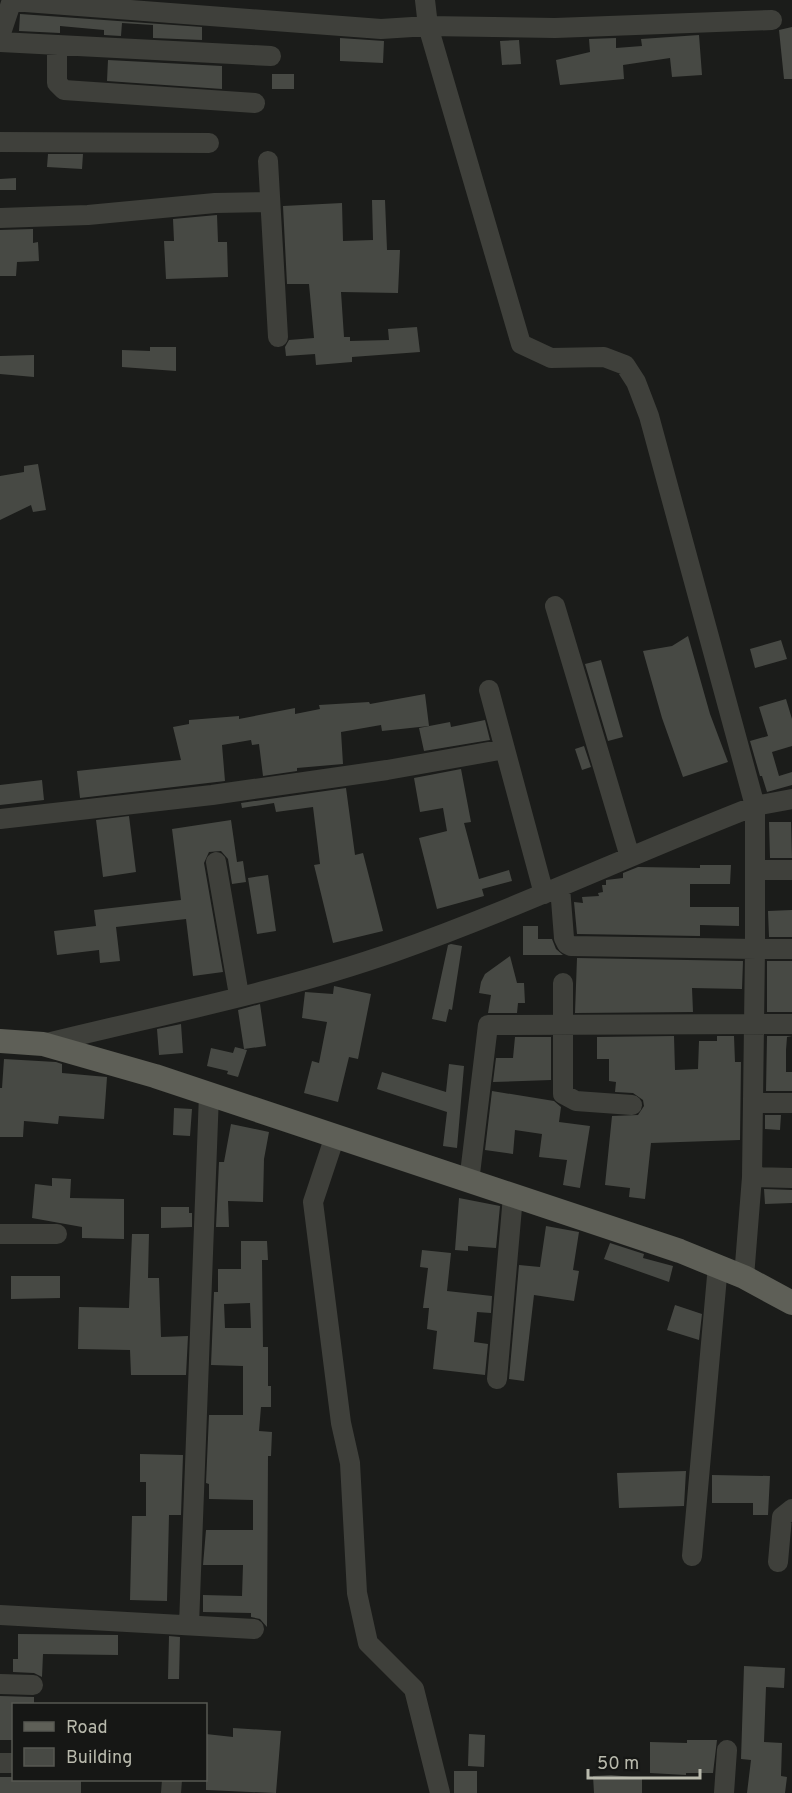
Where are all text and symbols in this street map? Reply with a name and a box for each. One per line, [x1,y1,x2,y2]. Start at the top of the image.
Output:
legend [12,1703,207,1781]
text: Road [66,1717,108,1740]
scale bar [588,1742,700,1780]
text: Building [66,1747,132,1770]
text: 50 m [597,1753,639,1776]

